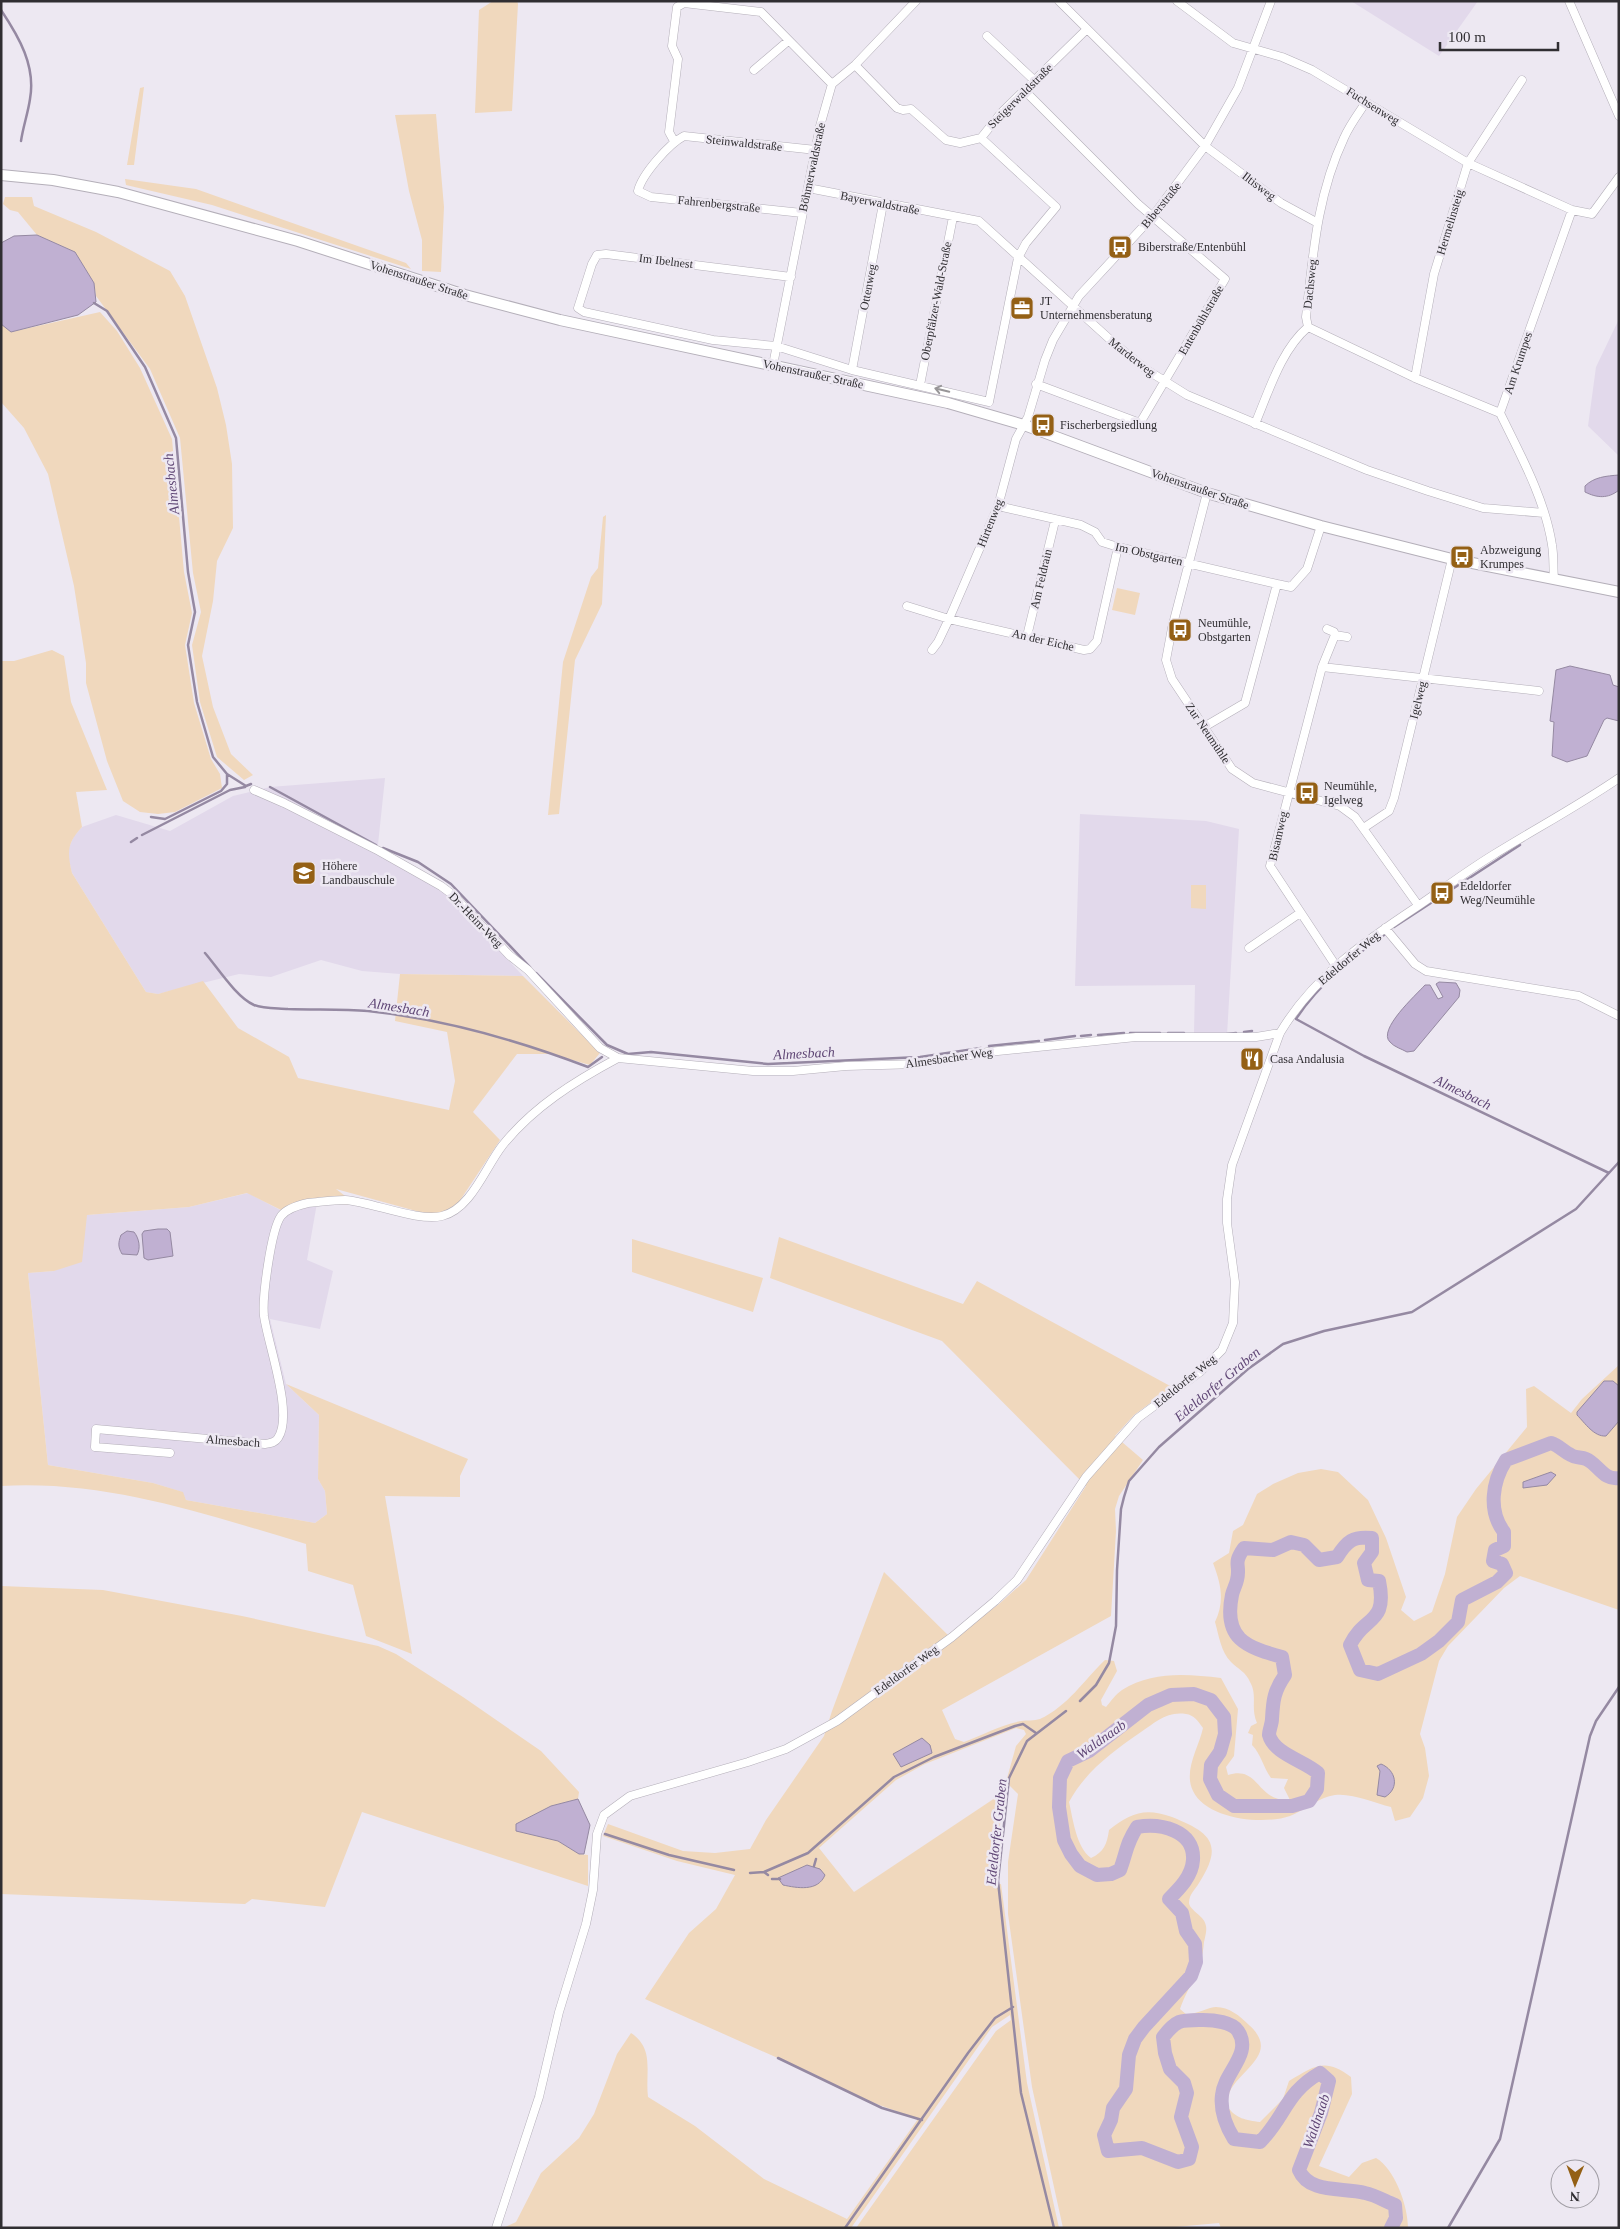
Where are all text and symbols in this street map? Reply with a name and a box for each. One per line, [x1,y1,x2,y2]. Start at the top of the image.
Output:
scale bar [1440,20,1558,52]
text: 100 m [1448,29,1486,45]
street label: Steigerwaldstraße [985,61,1055,131]
street label: Fuchsenweg [1344,84,1402,128]
street label: Böhmerwaldstraße [796,121,828,213]
street label: Steinwaldstraße [705,132,783,154]
street label: Iltisweg [1239,169,1279,203]
street label: Biberstraße [1138,179,1184,231]
street label: Hermelinsteig [1433,187,1467,257]
street label: Bayerwaldstraße [839,188,921,218]
street label: Fahrenbergstraße [677,193,761,215]
bus stop icon: Biberstraße/Entenbühl [1107,234,1133,260]
street label: Oberpfälzer-Wald-Straße [918,240,954,362]
place label: Biberstraße/Entenbühl [1138,240,1247,254]
street label: Im Ibelnest [638,251,694,271]
street label: Vohenstraußer Straße [368,257,470,303]
street label: Dachsweg [1300,258,1320,310]
street label: Ottenweg [857,263,879,311]
street label: Entenbühlstraße [1175,283,1227,357]
place label: JT Unternehmensberatung [1040,294,1152,322]
office icon: JT Unternehmensberatung [1009,295,1035,321]
street label: Am Krumpes [1501,330,1535,396]
street label: Marderweg [1106,334,1158,380]
street label: Vohenstraußer Straße [761,356,865,392]
one-way arrow [934,385,950,395]
bus stop icon: Fischerbergsiedlung [1030,412,1056,438]
place label: Fischerbergsiedlung [1060,418,1157,432]
water label: Almesbach [161,453,182,516]
street label: Vohenstraußer Straße [1149,466,1251,512]
street label: Hirtenweg [974,497,1006,549]
street label: Im Obstgarten [1114,539,1184,569]
place label: Abzweigung Krumpes [1480,543,1541,571]
bus stop icon: Abzweigung Krumpes [1449,544,1475,570]
street label: Am Feldrain [1027,548,1055,610]
place label: Neumühle, Obstgarten [1198,616,1251,644]
bus stop icon: Neumühle, Obstgarten [1167,617,1193,643]
street label: An der Eiche [1011,626,1075,654]
street label: Igelweg [1407,680,1429,720]
street label: Zur Neumühle [1183,700,1233,766]
place label: Neumühle, Igelweg [1324,779,1377,807]
bus stop icon: Neumühle, Igelweg [1294,780,1320,806]
street label: Bisamweg [1265,810,1291,862]
place label: Höhere Landbauschule [322,859,395,887]
school or university icon: Höhere Landbauschule [291,860,317,886]
place label: Edeldorfer Weg/Neumühle [1460,879,1535,907]
bus stop icon: Edeldorfer Weg/Neumühle [1429,880,1455,906]
street label: Dr.-Heim-Weg [446,889,506,951]
street label: Edeldorfer Weg [1315,928,1383,988]
water label: Almesbach [366,995,430,1020]
water label: Almesbach [772,1044,835,1063]
street label: Almesbacher Weg [905,1045,993,1071]
restaurant icon: Casa Andalusia [1239,1046,1265,1072]
place label: Casa Andalusia [1270,1052,1345,1066]
water label: Almesbach [1431,1072,1494,1113]
water label: Edeldorfer Graben [1171,1344,1263,1425]
street label: Edeldorfer Weg [1151,1352,1219,1410]
street label: Almesbach [206,1432,260,1450]
street label: Edeldorfer Weg [871,1642,941,1698]
water label: Waldnaab [1074,1717,1129,1762]
water label: Edeldorfer Graben [983,1778,1010,1887]
water label: Waldnaab [1300,2092,1333,2150]
north arrow [1550,2159,1600,2209]
text: N [1570,2189,1580,2204]

